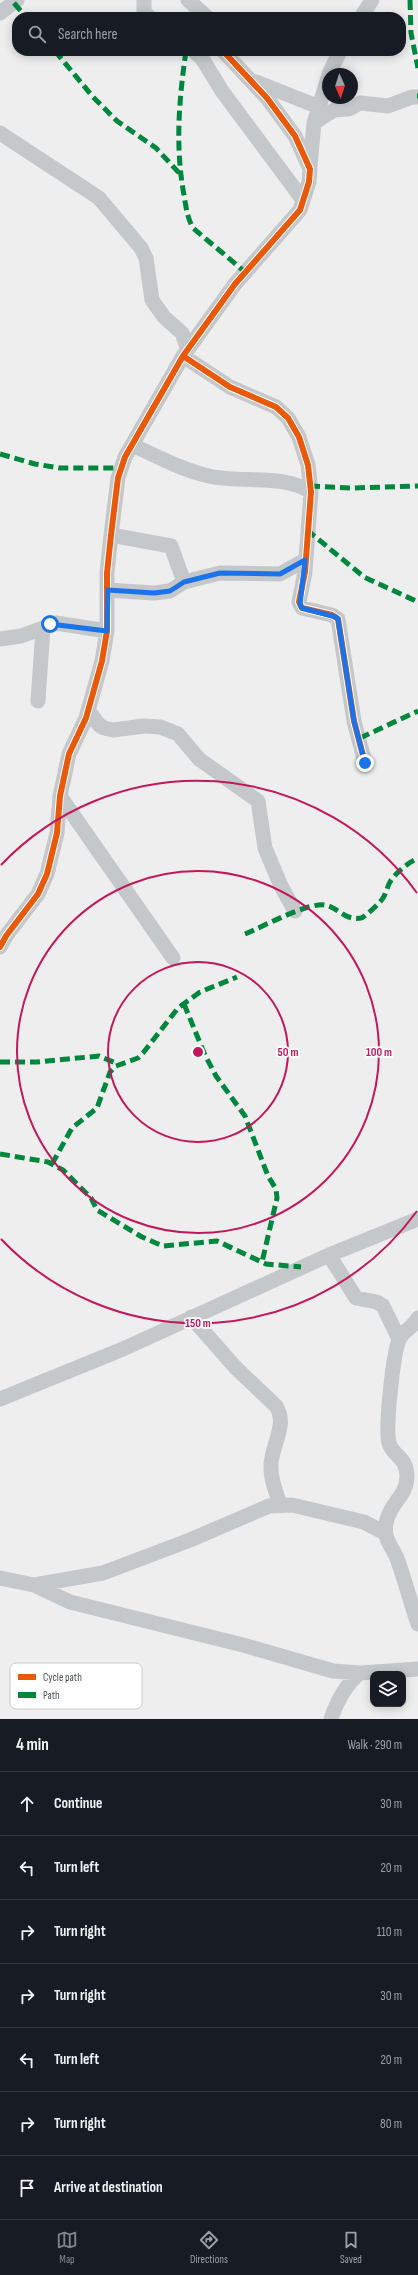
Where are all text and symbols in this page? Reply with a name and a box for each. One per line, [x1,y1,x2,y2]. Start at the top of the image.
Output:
search box [12,12,406,56]
icon: search [26,23,48,45]
text: Search here [58,25,118,44]
north arrow [322,68,358,104]
route start [41,615,59,633]
route end [356,754,374,772]
centre of rings [191,1045,205,1059]
text: 50 m [278,1045,298,1060]
text: 100 m [366,1045,392,1060]
text: 150 m [185,1316,211,1331]
legend [10,1663,142,1709]
text: Cycle path [43,1671,82,1684]
map controls [370,1671,406,1707]
button: layers [370,1671,406,1707]
text: Path [43,1689,60,1702]
text: 4 min [16,1735,49,1755]
text: Walk · 290 m [347,1737,402,1753]
icon: ahead [16,1793,38,1815]
text: Continue [54,1794,103,1813]
text: 30 m [380,1796,402,1812]
icon: left [16,1857,38,1879]
text: Turn left [54,1858,99,1877]
text: 20 m [380,1860,402,1876]
icon: right [16,1921,38,1943]
text: Turn right [54,1922,106,1941]
text: 110 m [377,1924,402,1940]
icon: right [16,1985,38,2007]
text: Turn right [54,1986,106,2005]
text: 30 m [380,1988,402,2004]
icon: left [16,2049,38,2071]
text: Turn left [54,2050,99,2069]
text: 20 m [380,2052,402,2068]
icon: right [16,2113,38,2135]
text: Turn right [54,2114,106,2133]
text: 80 m [380,2116,402,2132]
icon: arrive [16,2177,38,2199]
text: Arrive at destination [54,2178,163,2197]
tab: Map [56,2229,78,2266]
tab: Directions [190,2229,228,2266]
tab: Saved [340,2229,362,2266]

